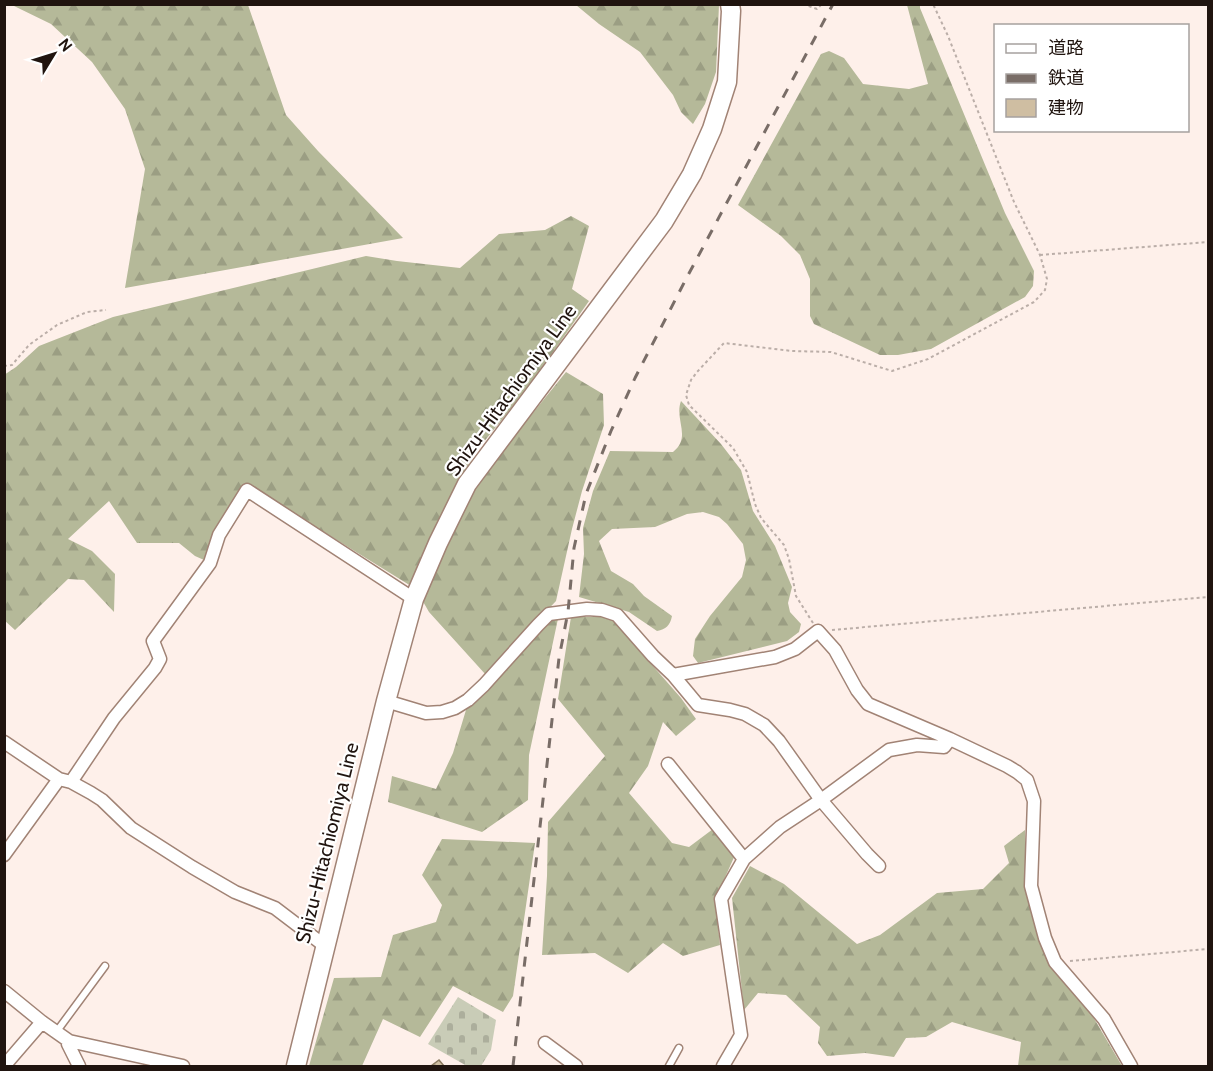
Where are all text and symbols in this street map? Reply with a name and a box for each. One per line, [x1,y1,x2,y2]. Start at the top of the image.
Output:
north arrow [24,24,84,84]
legend [994,24,1189,132]
text: N [54,35,76,55]
text: 道路 [1048,37,1084,59]
text: 鉄道 [1048,67,1084,89]
text: 建物 [1048,97,1084,119]
street label: Shizu-Hitachiomiya Line [441,300,581,480]
street label: Shizu-Hitachiomiya Line [290,740,364,946]

